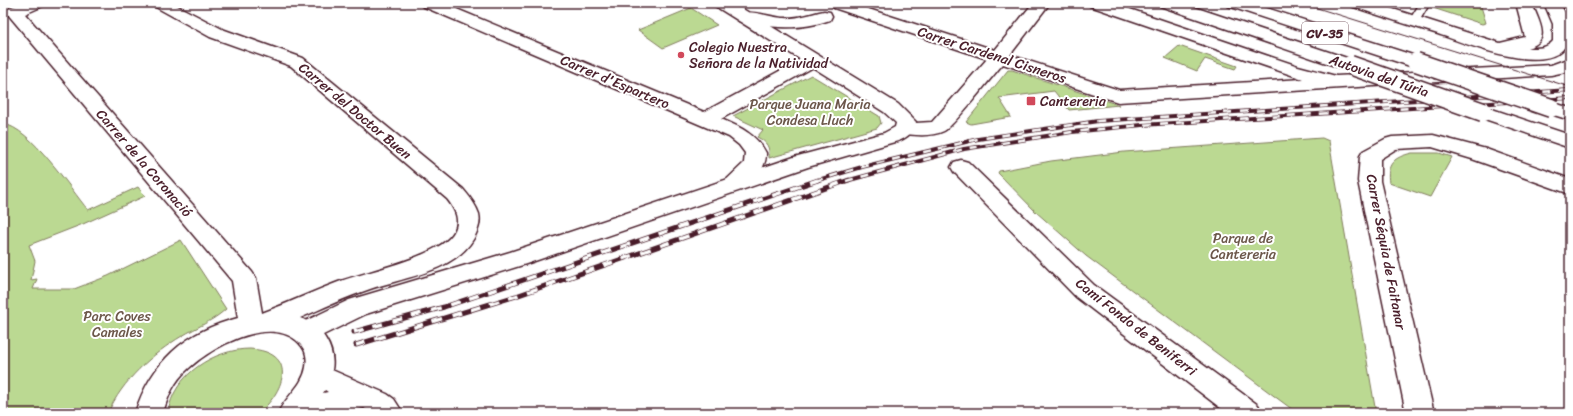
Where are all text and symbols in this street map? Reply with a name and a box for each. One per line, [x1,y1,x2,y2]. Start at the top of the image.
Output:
street label: Carrer Cardenal Cisneros [914,19,1070,91]
road number: CV-35 [1302,22,1348,44]
place label: Colegio Nuestra Señora de la Natividad [689,35,829,76]
street label: Autovia del Túria [1325,47,1432,105]
street label: Carrer d'Espartero [556,48,674,116]
marker: Colegio Nuestra Señora de la Natividad [676,50,686,60]
street label: Carrer del Doctor Buen [293,56,418,166]
place label: Cantereria [1040,89,1107,114]
park label: Parque Juana Maria Condesa Lluch [750,92,870,133]
marker: Cantereria [1025,95,1037,107]
street label: Carrer de la Coronació [90,103,199,224]
street label: Carrer Séquia de Faitanar [1359,172,1414,333]
park label: Parque de Cantereria [1210,226,1277,267]
street label: Camí Fondo de Beniferri [1070,271,1203,383]
park label: Parc Coves Camales [83,304,151,345]

